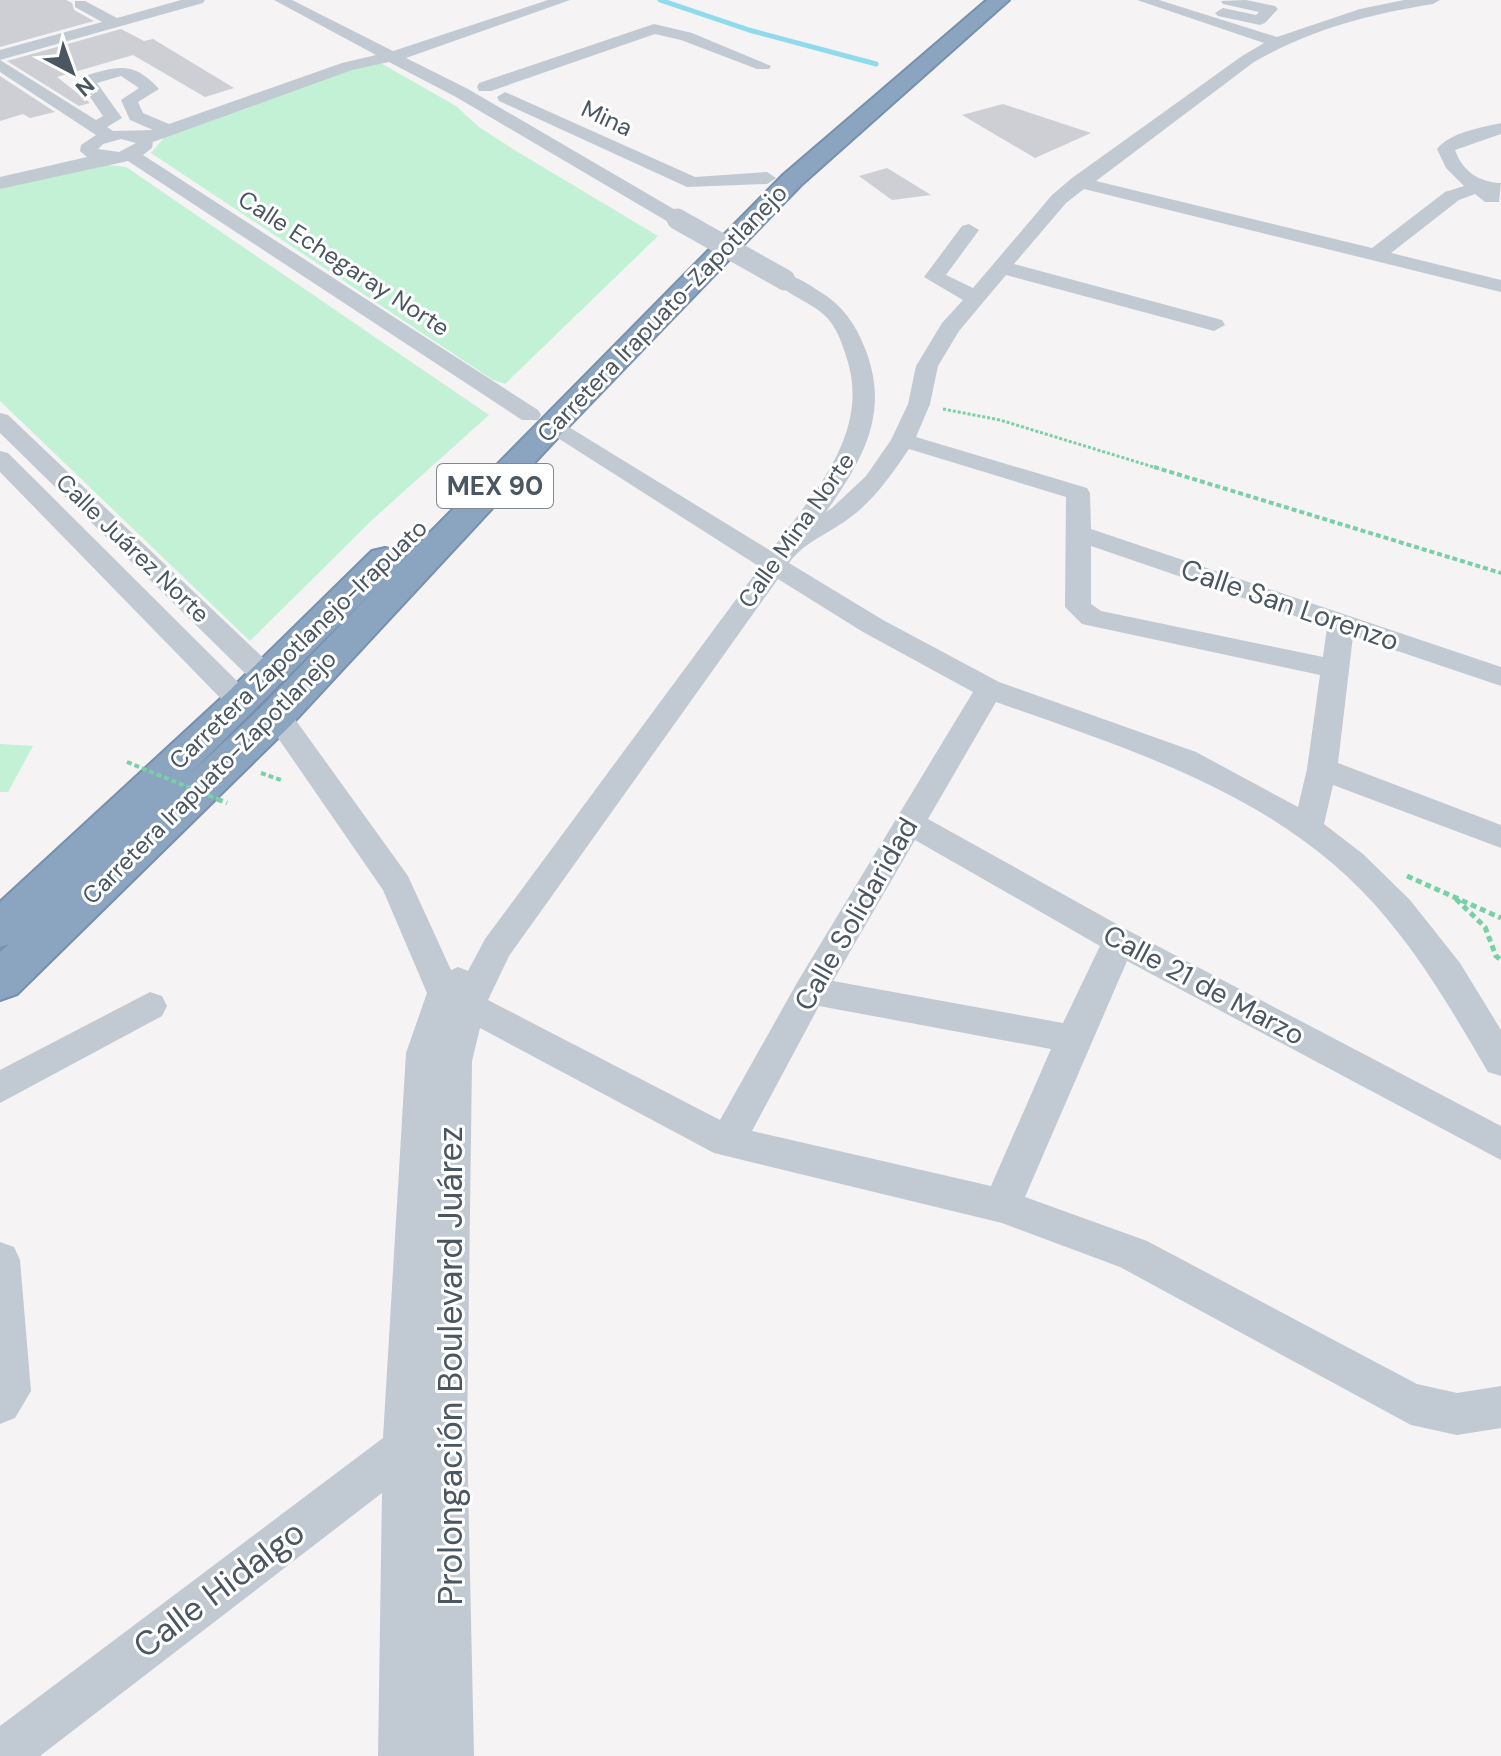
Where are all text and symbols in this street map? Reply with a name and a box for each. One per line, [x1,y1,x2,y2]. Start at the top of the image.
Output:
north arrow [32,32,112,112]
text: N [69,71,100,103]
street label: Mina [577,93,637,143]
street label: Carretera Irapuato-Zapotlanejo [530,177,794,449]
street label: Calle Echegaray Norte [232,183,456,343]
street label: Calle Mina Norte [731,446,861,614]
road number: MEX 90 [437,464,553,508]
street label: Calle Juárez Norte [50,467,216,629]
street label: Carretera Zapotlanejo-Irapuato [162,512,434,776]
street label: Calle San Lorenzo [1176,550,1404,660]
street label: Carretera Irapuato-Zapotlanejo [75,643,343,911]
street label: Calle Solidaridad [786,811,926,1017]
street label: Calle 21 de Marzo [1097,916,1311,1054]
street label: Prolongación Boulevard Juárez [428,1127,473,1605]
street label: Calle Hidalgo [124,1510,314,1668]

